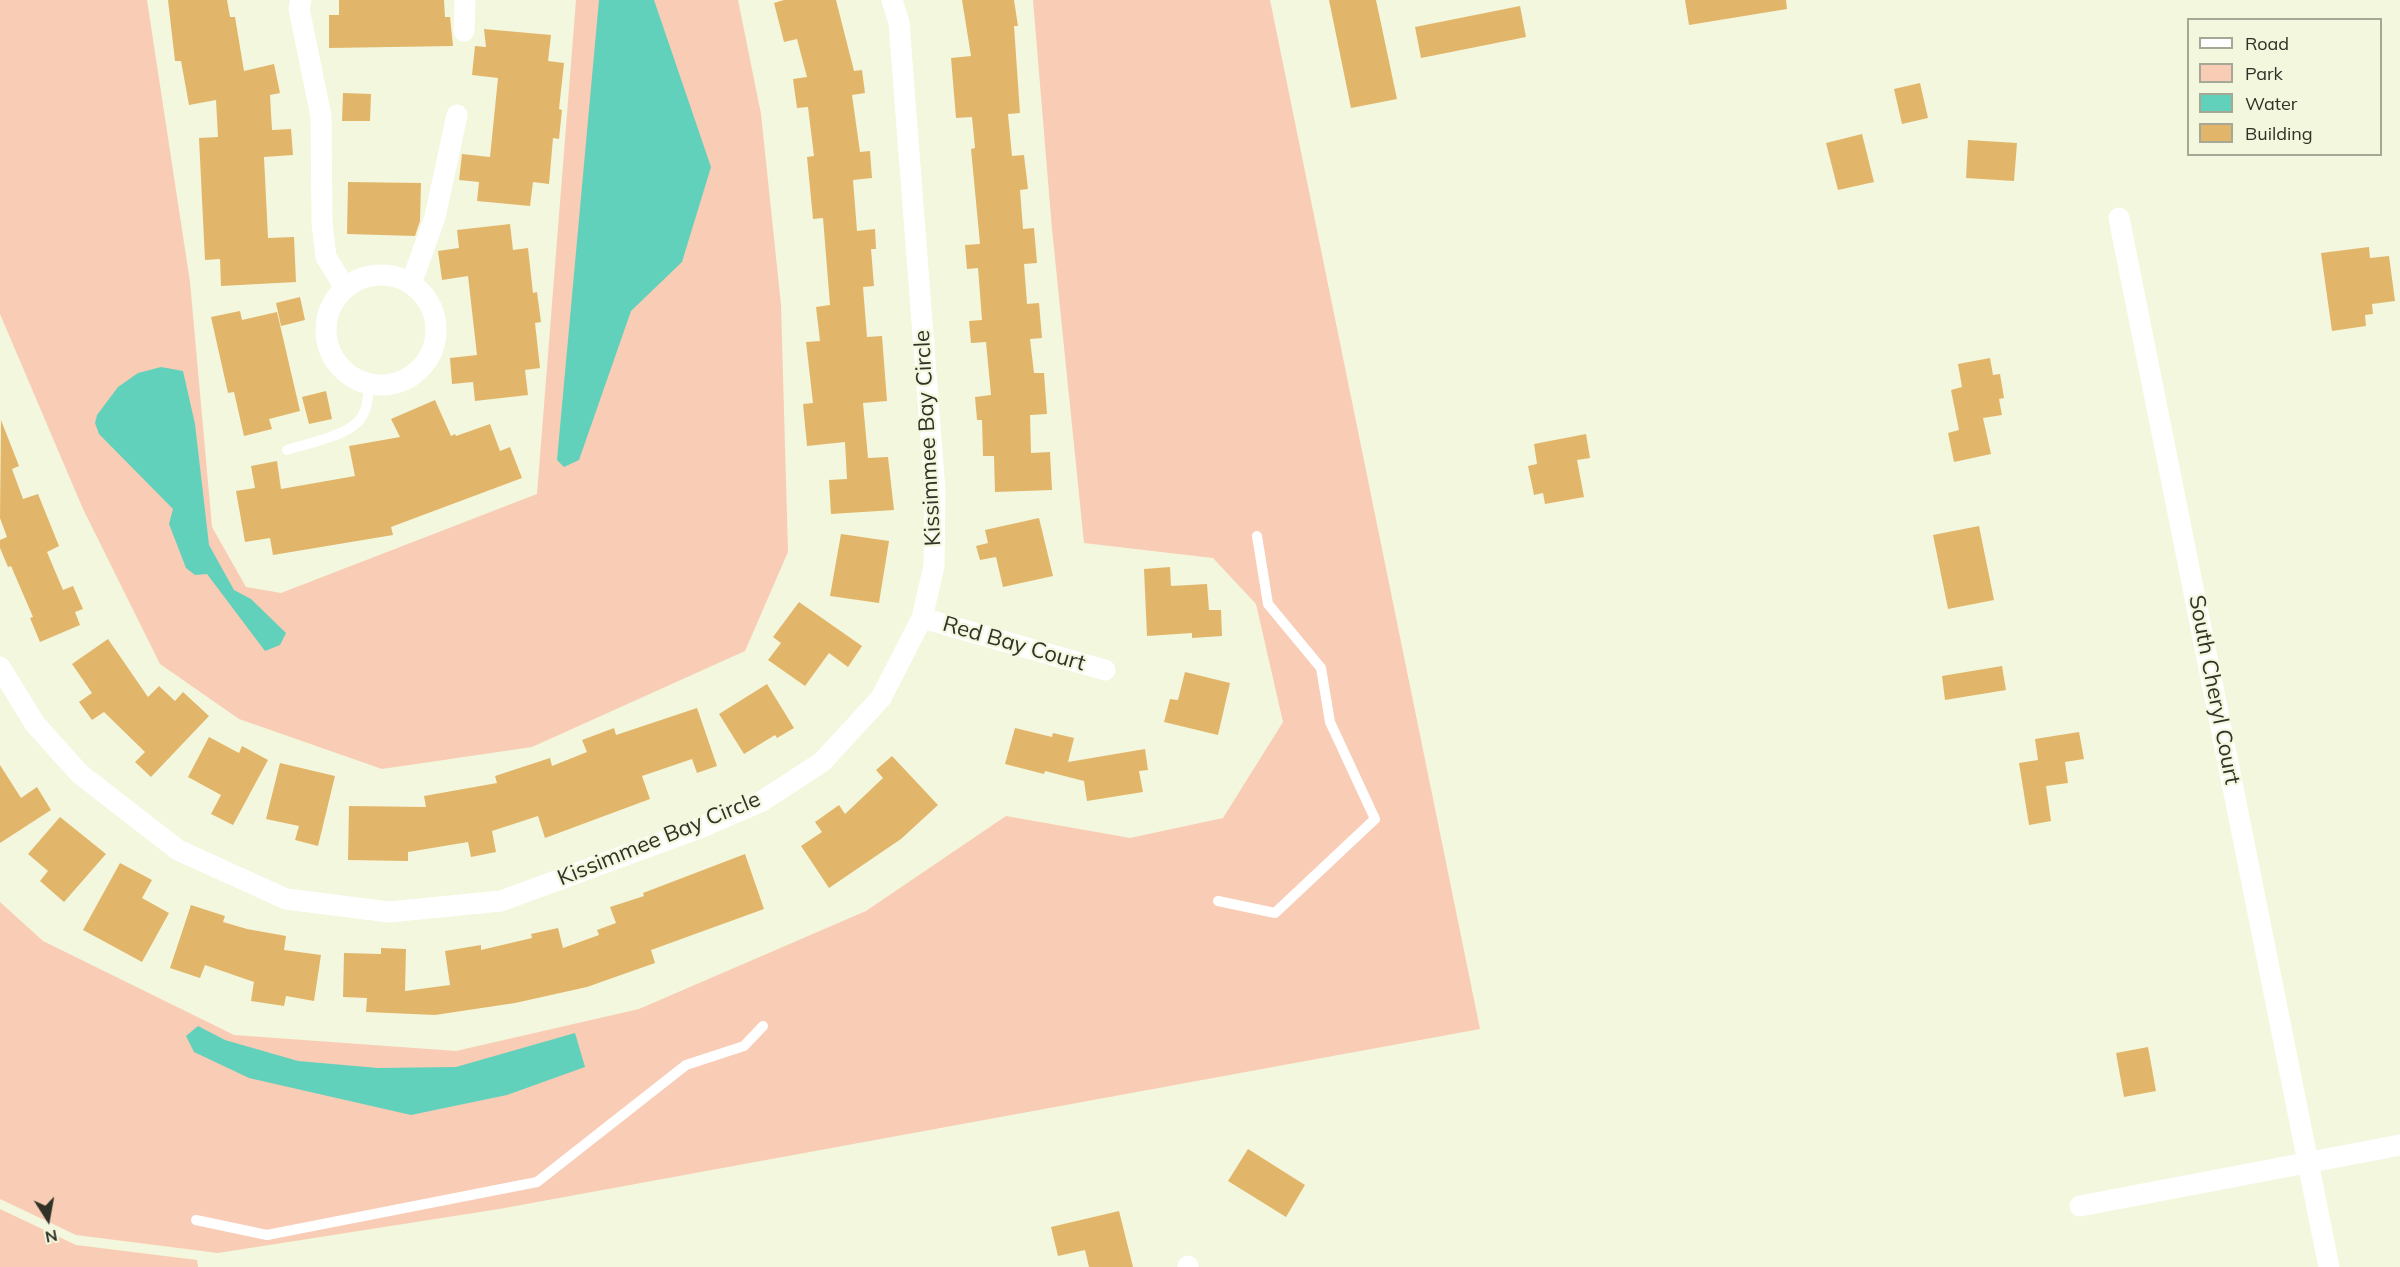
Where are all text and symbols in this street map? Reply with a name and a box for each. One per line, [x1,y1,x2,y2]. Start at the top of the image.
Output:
legend [2187,18,2382,156]
text: Road [2245,32,2289,55]
text: Park [2245,62,2283,85]
text: Water [2245,92,2297,115]
text: Building [2245,122,2313,145]
street label: Kissimmee Bay Circle [909,329,947,547]
street label: South Cheryl Court [2183,593,2245,787]
street label: Red Bay Court [940,611,1088,677]
street label: Kissimmee Bay Circle [554,786,764,892]
north arrow [18,1189,78,1249]
text: N [44,1226,59,1248]

